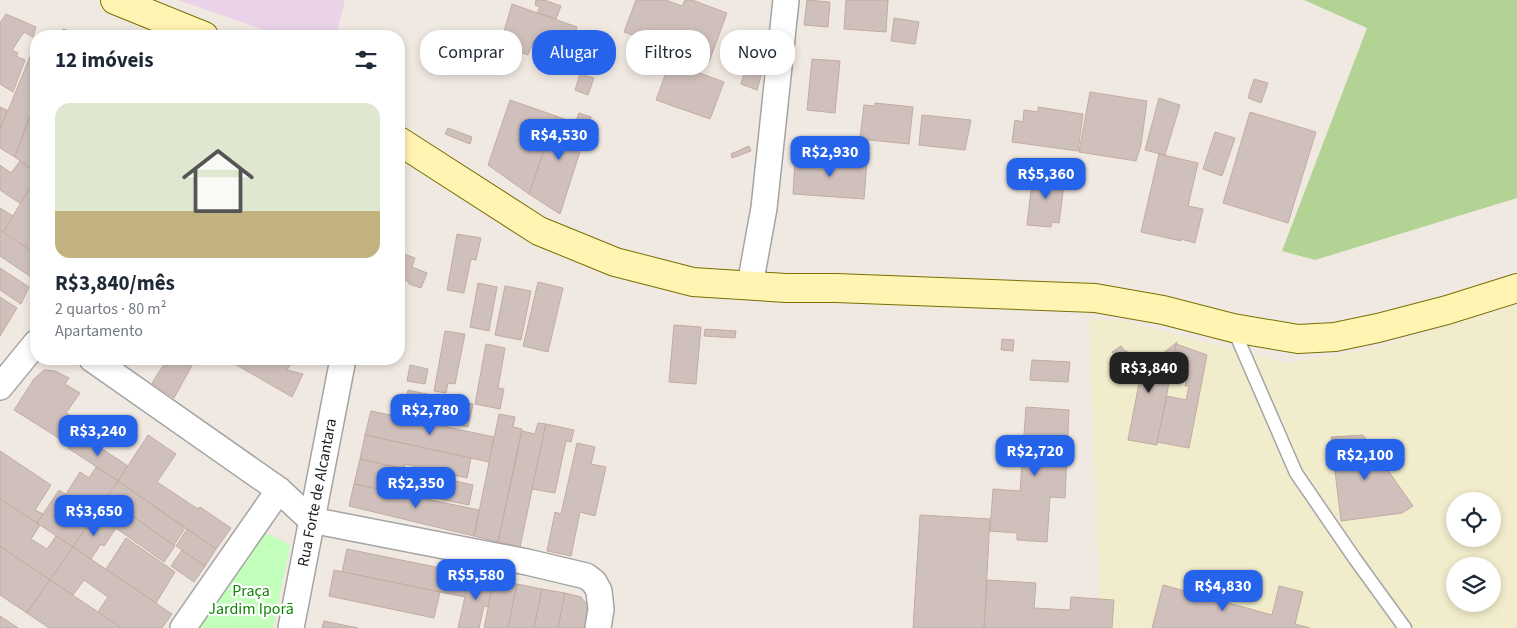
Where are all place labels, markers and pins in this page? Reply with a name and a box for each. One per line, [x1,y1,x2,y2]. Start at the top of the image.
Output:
pin: R$4,530 [513,119,605,161]
pin: R$2,930 [784,136,876,178]
pin: R$5,360 [1000,158,1092,200]
pin: R$3,840 [1103,352,1195,394]
pin: R$2,780 [384,394,476,436]
pin: R$3,240 [52,414,144,457]
pin: R$2,720 [989,434,1081,477]
pin: R$2,100 [1319,438,1411,481]
pin: R$2,350 [370,466,462,509]
pin: R$3,650 [48,494,140,537]
pin: R$5,580 [430,558,522,601]
pin: R$4,830 [1177,570,1269,612]

